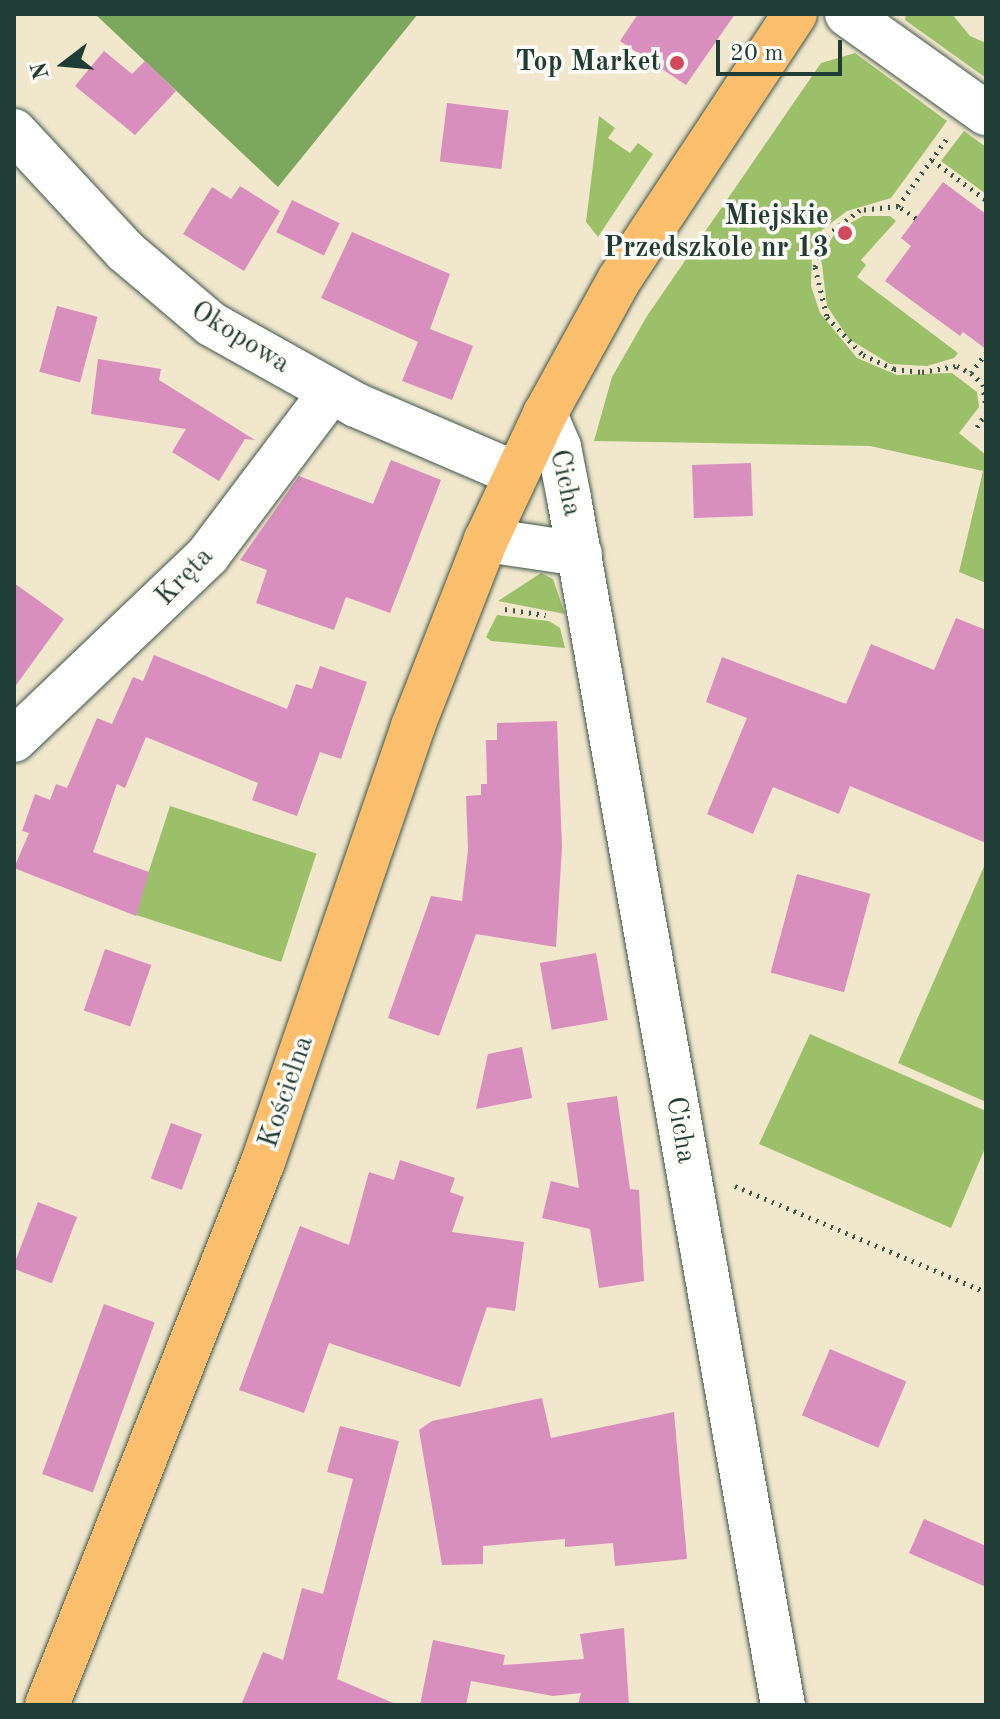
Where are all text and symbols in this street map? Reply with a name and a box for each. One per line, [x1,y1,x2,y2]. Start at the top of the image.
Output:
north arrow [24,24,104,104]
scale bar [720,24,846,74]
text: 20 m [730,42,784,66]
place label: Top Market [515,46,661,80]
marker: Top Market [668,54,686,72]
text: N [28,60,54,82]
place label: Miejskie Przedszkole nr 13 [604,200,829,266]
marker: Miejskie Przedszkole nr 13 [836,224,854,242]
street label: Okopowa [184,294,296,382]
street label: Cicha [542,446,588,520]
street label: Kręta [149,540,221,614]
street label: Kościelna [252,1032,322,1152]
street label: Cicha [658,1094,702,1166]

